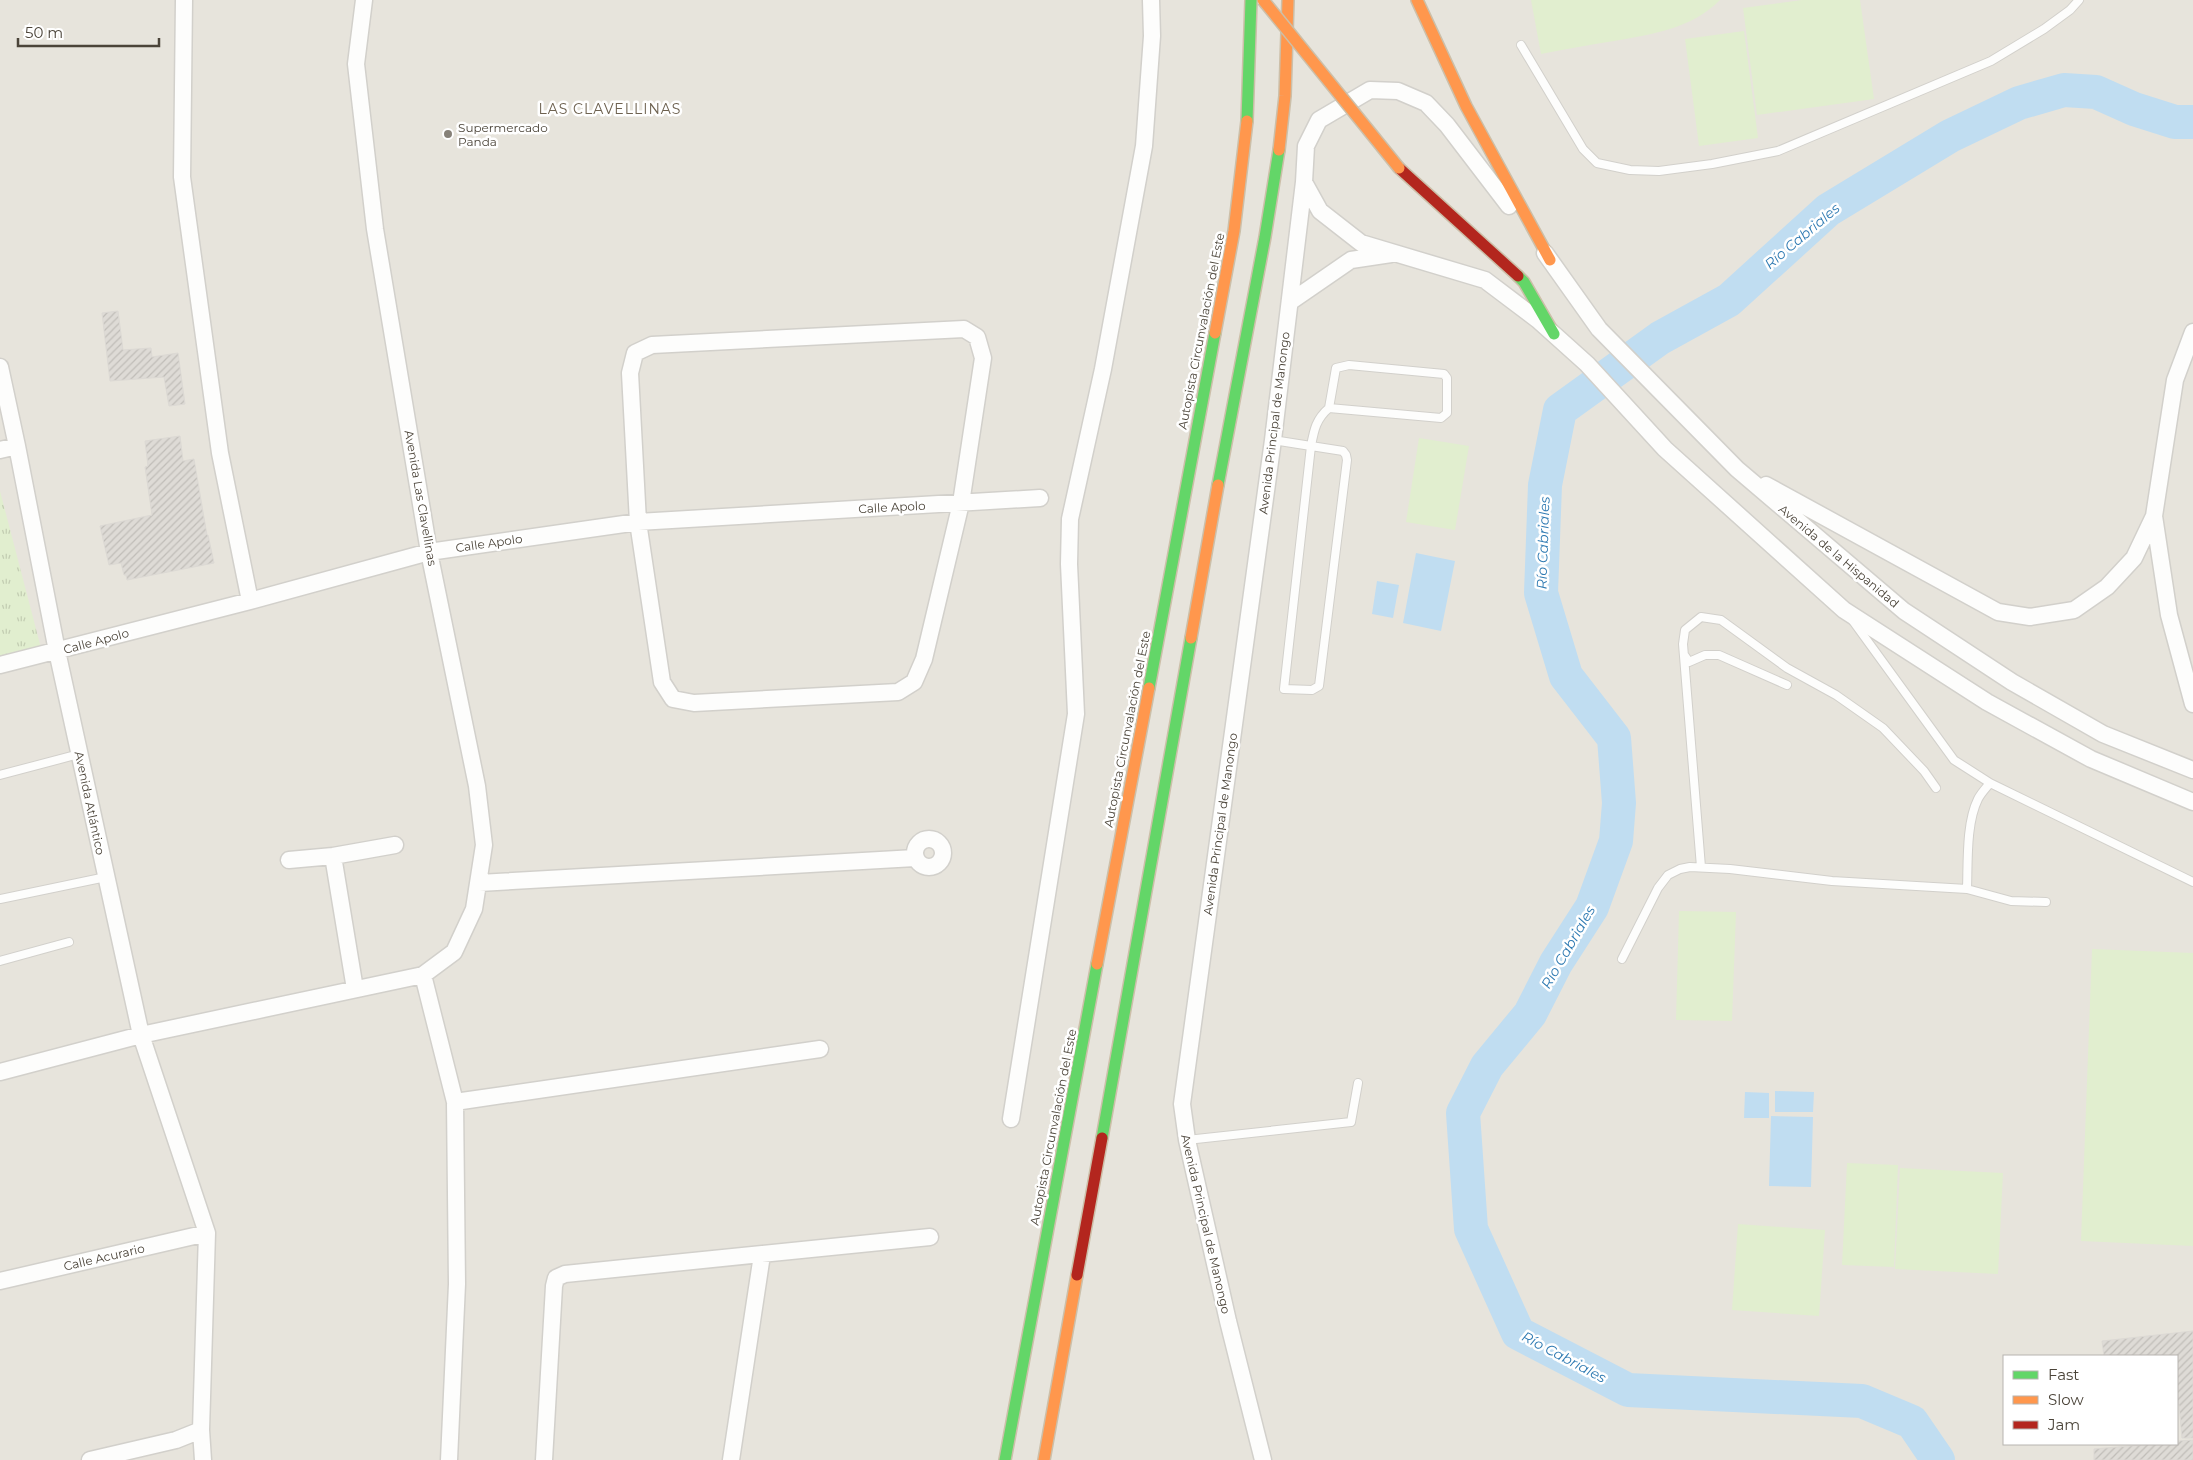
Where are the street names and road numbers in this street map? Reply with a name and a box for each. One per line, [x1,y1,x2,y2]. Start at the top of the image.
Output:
street label: Autopista Circunvalación del Este [1175,232,1227,430]
street label: Avenida Principal de Manongo [1255,331,1293,515]
street label: Avenida Las Clavellinas [402,429,440,567]
street label: Calle Apolo [858,498,926,516]
street label: Avenida de la Hispanidad [1776,501,1902,611]
street label: Calle Apolo [455,531,523,555]
street label: Calle Apolo [62,625,130,657]
street label: Autopista Circunvalación del Este [1101,630,1153,828]
street label: Avenida Principal de Manongo [1200,732,1240,916]
street label: Avenida Atlántico [72,750,108,856]
street label: Autopista Circunvalación del Este [1027,1028,1079,1226]
street label: Avenida Principal de Manongo [1178,1133,1234,1315]
street label: Calle Acurario [62,1240,146,1274]

